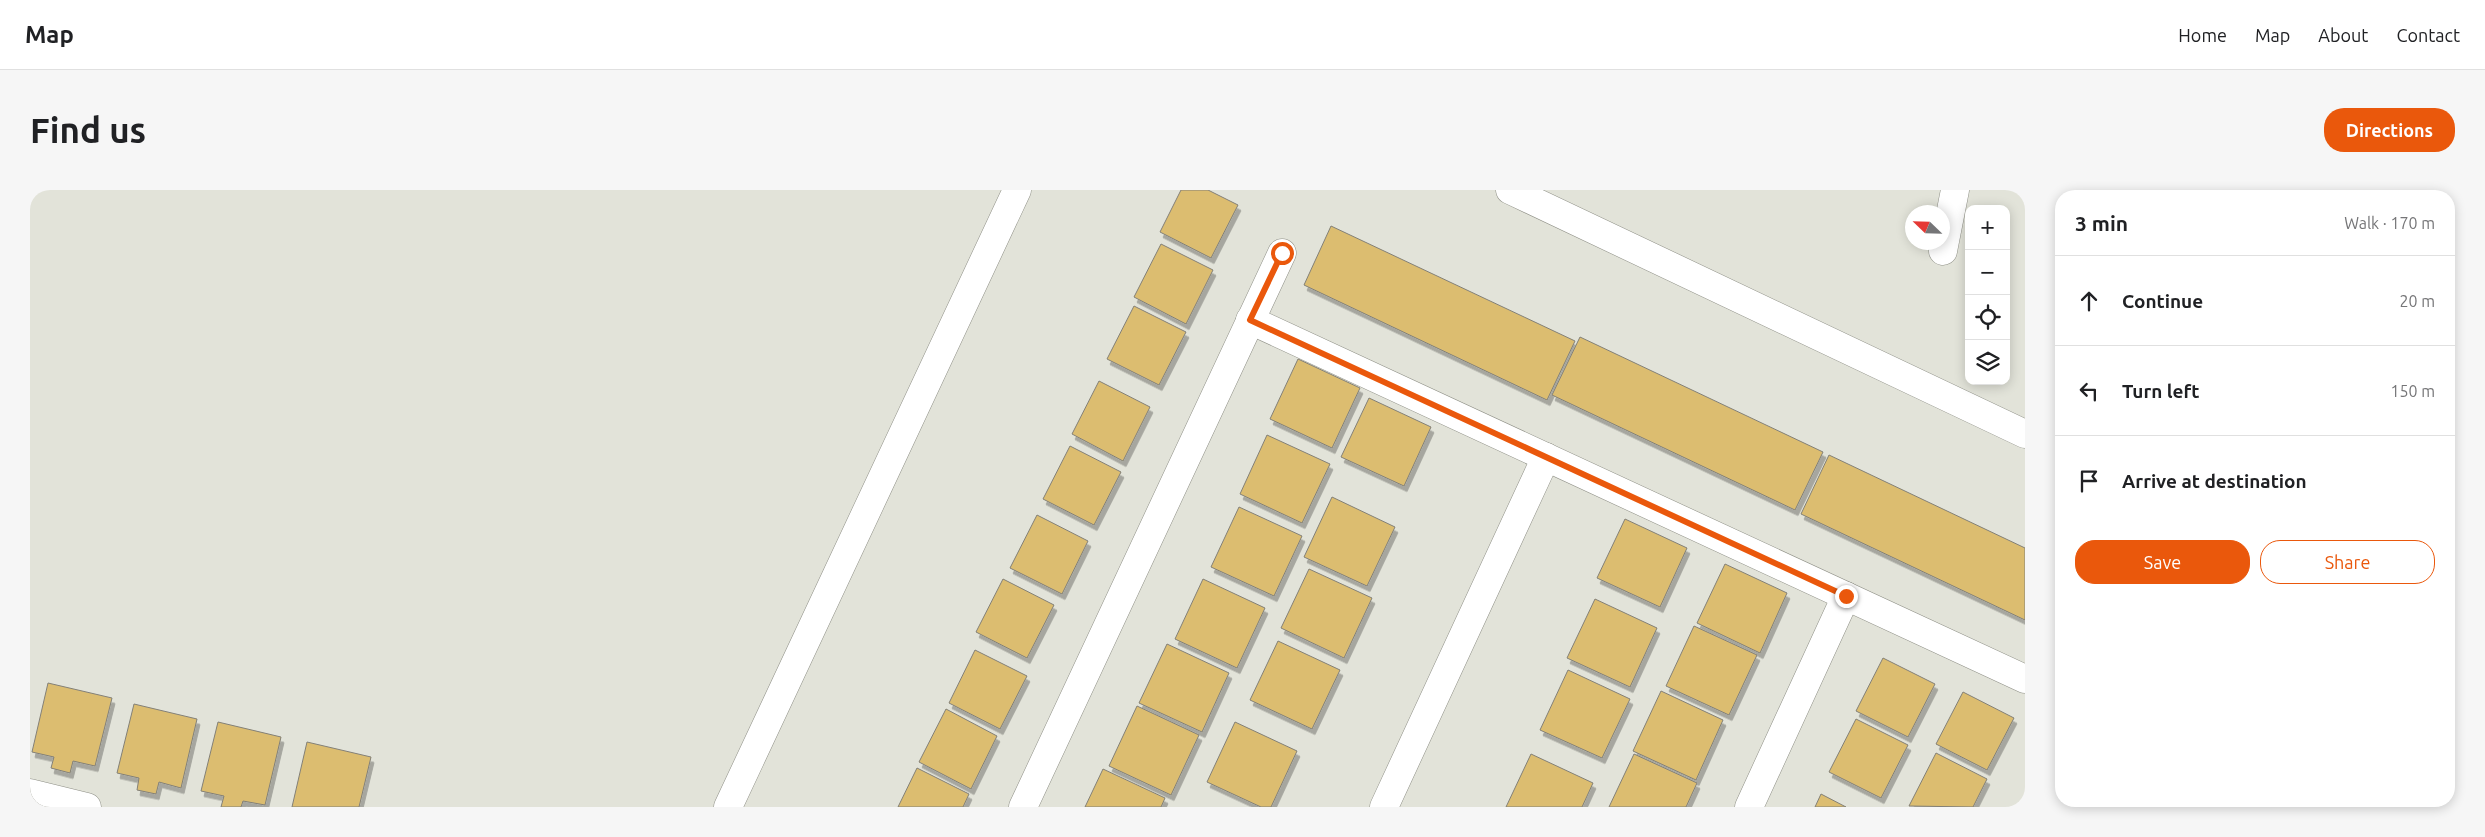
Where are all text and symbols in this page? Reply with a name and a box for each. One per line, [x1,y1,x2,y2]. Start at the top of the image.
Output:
text: Map [25,21,74,48]
text: Home [2178,25,2227,45]
text: Map [2255,25,2290,45]
text: About [2318,25,2368,45]
text: Contact [2396,25,2460,45]
button: Directions [2324,108,2455,152]
text: Find us [30,110,146,150]
north arrow [1905,205,1950,250]
map controls [1965,205,2010,385]
button: + [1965,205,2010,250]
text: 3 min [2075,211,2128,235]
text: Walk · 170 m [2344,214,2435,232]
route start [1271,242,1294,265]
button: − [1965,250,2010,295]
icon: ahead [2075,287,2103,315]
text: Continue [2122,290,2203,312]
text: 20 m [2399,292,2435,310]
button: locate [1965,295,2010,340]
button: layers [1965,340,2010,385]
icon: left [2075,377,2103,405]
text: Turn left [2122,380,2200,402]
text: 150 m [2390,382,2435,400]
icon: arrive [2075,467,2103,495]
text: Arrive at destination [2122,470,2307,492]
button: Save [2075,540,2250,584]
button: Share [2260,540,2435,584]
route end [1835,585,1858,608]

